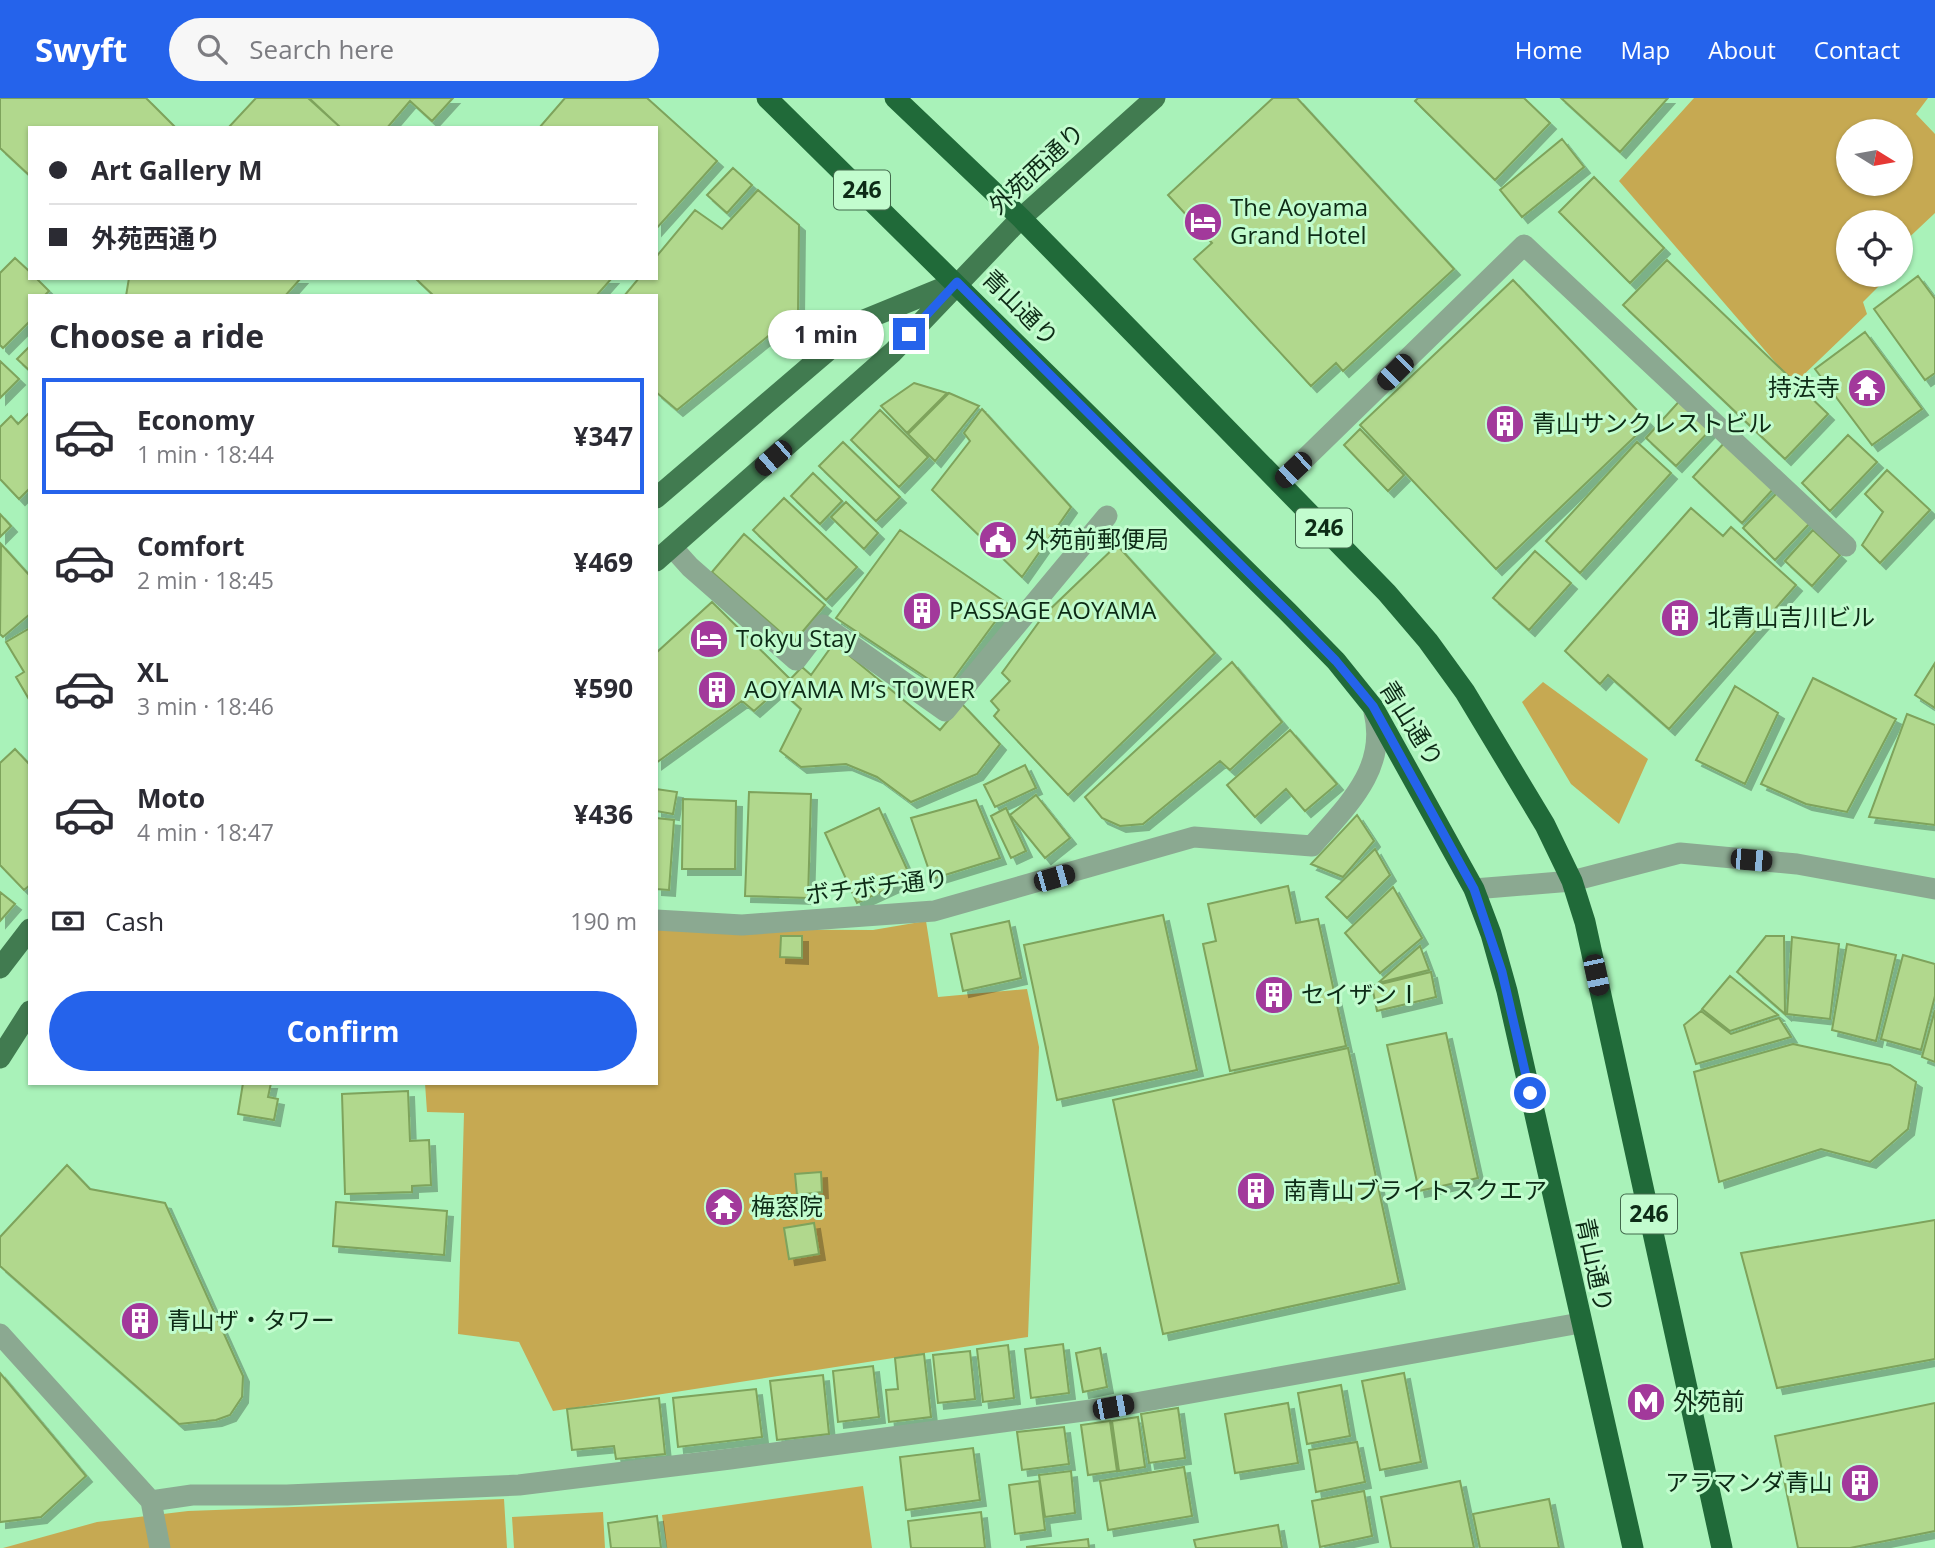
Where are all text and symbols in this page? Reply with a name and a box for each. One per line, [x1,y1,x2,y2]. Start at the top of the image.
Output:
search box [169,18,659,81]
text: Swyft [35,27,127,72]
icon: search [193,30,231,68]
text: Search here [249,31,394,67]
text: Home [1515,33,1583,66]
text: Map [1621,33,1670,66]
text: About [1708,33,1776,66]
text: Contact [1814,33,1900,66]
street label: 外苑西通り [981,115,1091,221]
north arrow [1836,119,1913,196]
map controls [1836,119,1913,287]
text: Art Gallery M [91,152,262,188]
road number: 246 [834,170,890,209]
place label: The Aoyama Grand Hotel [1230,190,1368,251]
hotel icon: The Aoyama Grand Hotel [1182,201,1224,243]
button: locate [1836,210,1913,287]
text: 外苑西通り [91,220,221,256]
street label: 青山通り [975,261,1067,353]
callout: 1 min [769,310,884,358]
text: Choose a ride [49,314,264,357]
text: 1 min [794,318,858,350]
route end [893,318,925,350]
car [1373,350,1418,394]
temple icon: 持法寺 [1846,367,1888,409]
place label: 持法寺 [1768,370,1840,403]
text: Economy [137,402,255,438]
building icon: 青山サンクレストビル [1484,403,1526,445]
icon: car [53,405,116,468]
place label: 青山サンクレストビル [1532,406,1772,439]
text: ¥347 [574,418,633,454]
car [751,436,796,480]
text: 1 min · 18:44 [137,438,274,470]
car [1271,448,1316,492]
road number: 246 [1296,508,1352,548]
public building icon: 外苑前郵便局 [977,519,1019,561]
place label: 外苑前郵便局 [1025,522,1169,555]
text: Comfort [137,528,244,564]
icon: car [53,531,116,594]
text: ¥469 [574,544,633,580]
text: 2 min · 18:45 [137,564,274,596]
building icon: PASSAGE AOYAMA [901,590,943,632]
place label: PASSAGE AOYAMA [949,593,1157,626]
building icon: 北青山吉川ビル [1659,597,1701,639]
place label: 北青山吉川ビル [1707,600,1875,633]
hotel icon: Tokyu Stay [688,618,730,660]
place label: Tokyu Stay [736,621,857,654]
text: XL [137,654,169,690]
icon: car [53,657,116,720]
building icon: AOYAMA M’s TOWER [696,669,738,711]
text: ¥590 [574,670,633,706]
place label: AOYAMA M’s TOWER [744,672,975,705]
street label: 青山通り [1373,674,1452,773]
text: 3 min · 18:46 [137,690,274,722]
text: Moto [137,780,205,816]
icon: car [53,783,116,846]
text: ¥436 [574,796,633,832]
text: 4 min · 18:47 [137,816,274,848]
car [1730,848,1773,872]
street label: ボチボチ通り [803,860,950,911]
car [1031,862,1078,894]
icon: cash [49,902,87,940]
text: Cash [105,903,164,939]
text: 190 m [570,905,637,937]
car [1582,952,1611,998]
building icon: セイザンⅠ [1253,974,1295,1016]
place label: セイザンⅠ [1301,977,1421,1010]
button: Confirm [49,991,637,1071]
route start [1514,1077,1546,1109]
building icon: 南青山ブライトスクエア [1235,1170,1277,1212]
place label: 南青山ブライトスクエア [1283,1173,1547,1206]
temple icon: 梅窓院 [703,1186,745,1228]
place label: 梅窓院 [751,1189,823,1222]
road number: 246 [1621,1194,1677,1233]
street label: 青山通り [1569,1214,1622,1315]
building icon: 青山ザ・タワー [119,1300,161,1342]
place label: 青山ザ・タワー [167,1303,335,1336]
metro station icon: 外苑前 [1625,1381,1667,1423]
place label: 外苑前 [1673,1384,1745,1417]
car [1091,1393,1136,1421]
building icon: アラマンダ青山 [1839,1462,1881,1504]
place label: アラマンダ青山 [1665,1465,1833,1498]

